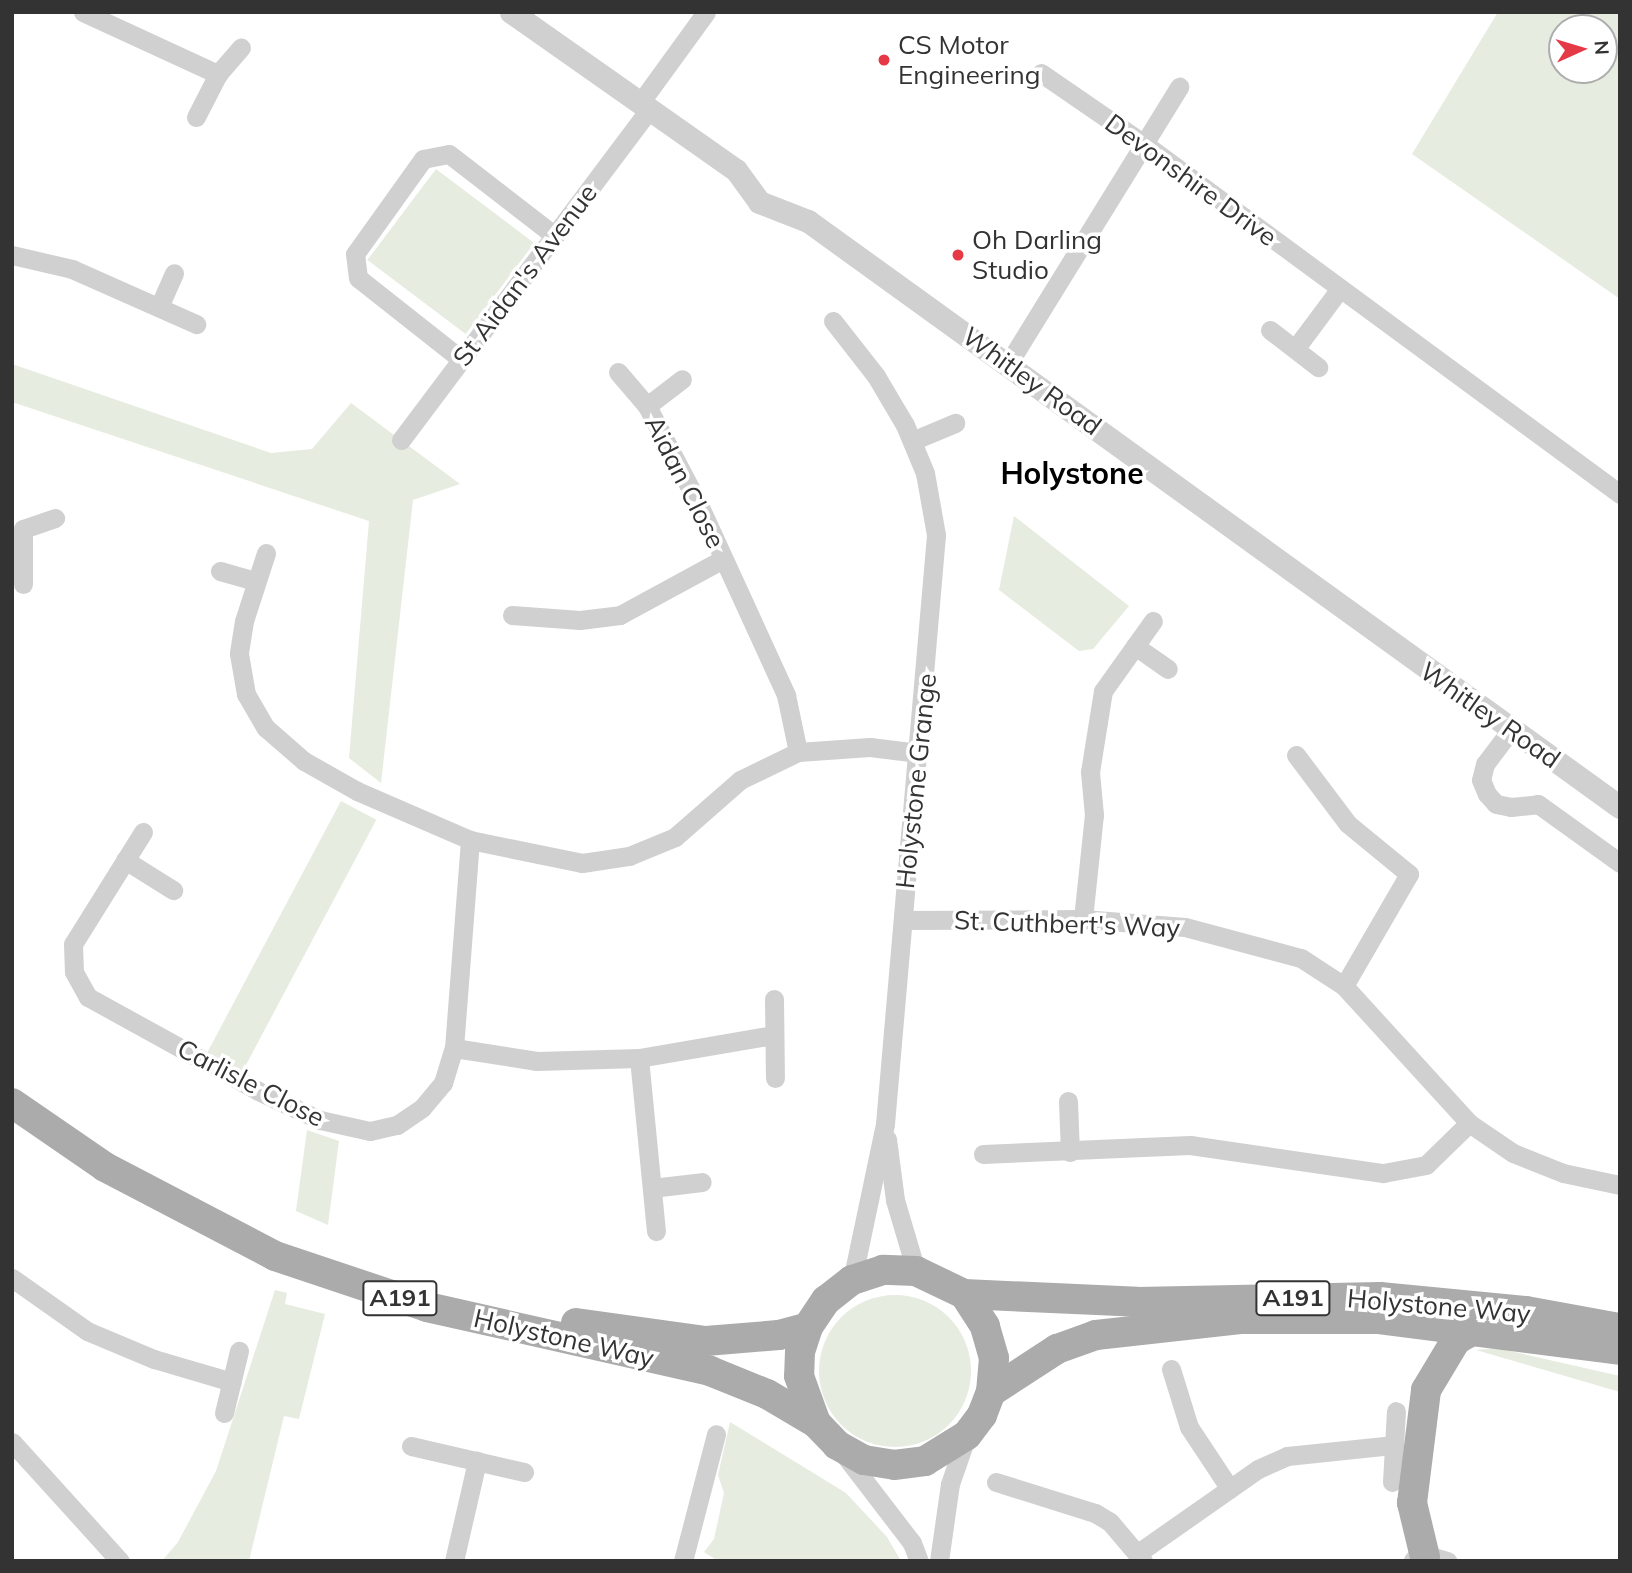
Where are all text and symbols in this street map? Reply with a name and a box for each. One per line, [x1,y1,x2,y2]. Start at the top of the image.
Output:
north arrow [1548,14,1618,84]
place label: CS Motor Engineering [898,29,1040,90]
text: N [1589,40,1614,56]
marker: CS Motor Engineering [876,52,892,68]
street label: Devonshire Drive [1099,107,1283,253]
street label: St Aidan's Avenue [446,178,604,372]
place label: Oh Darling Studio [972,224,1102,286]
marker: Oh Darling Studio [950,247,966,263]
street label: Whitley Road [957,320,1107,442]
street label: Aidan Close [638,411,732,553]
district label: Holystone [1000,455,1144,491]
street label: Whitley Road [1414,655,1566,775]
street label: Holystone Grange [889,672,943,890]
street label: St. Cuthbert's Way [953,904,1181,944]
street label: Carlisle Close [172,1033,330,1133]
road number: A191 [362,1278,438,1318]
road number: A191 [1254,1278,1332,1318]
street label: Holystone Way [1346,1282,1532,1330]
street label: Holystone Way [471,1302,657,1374]

